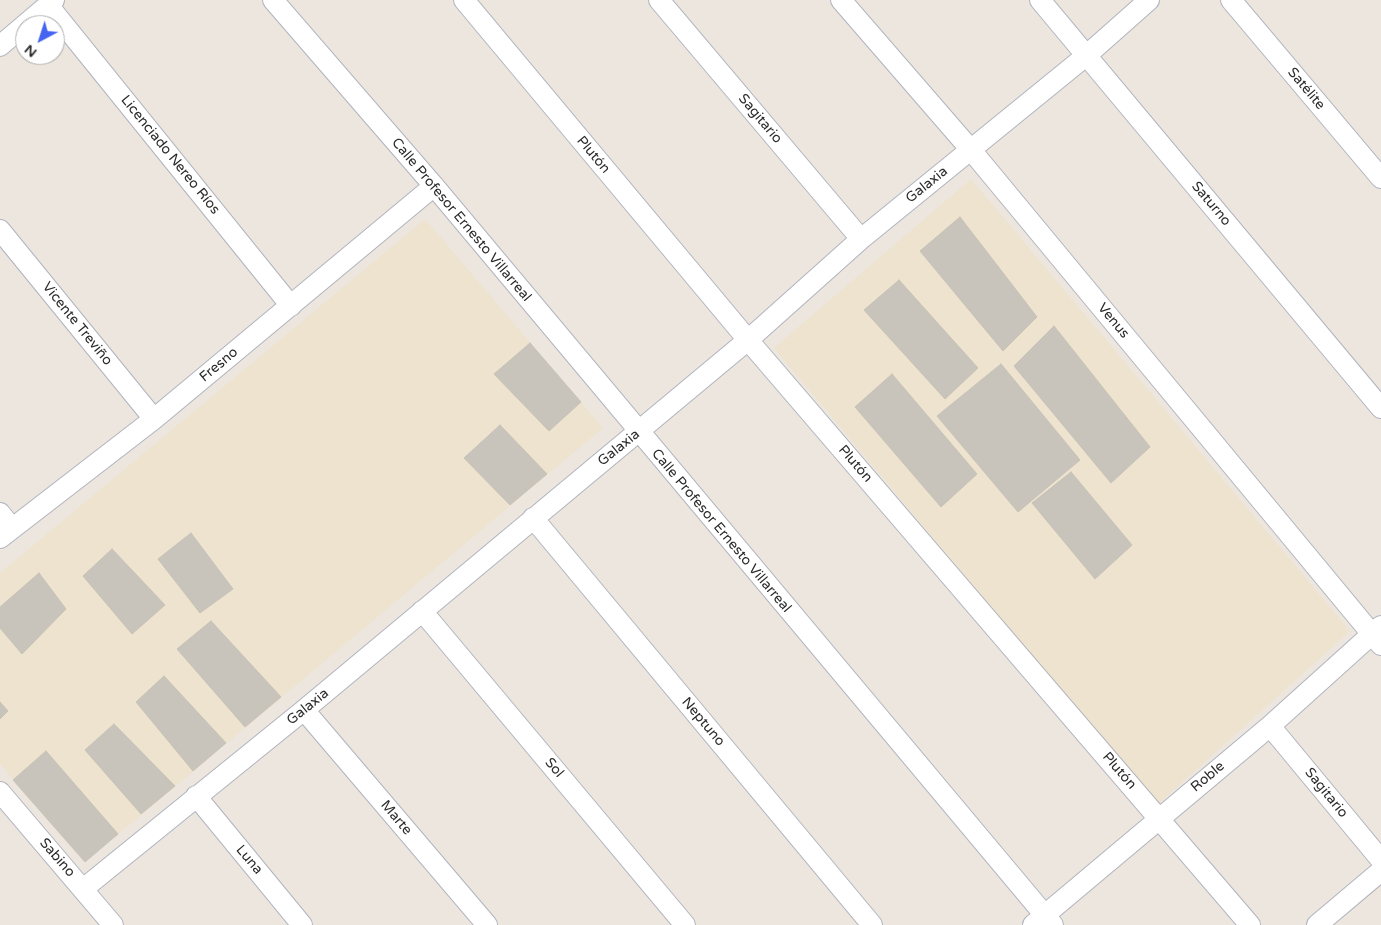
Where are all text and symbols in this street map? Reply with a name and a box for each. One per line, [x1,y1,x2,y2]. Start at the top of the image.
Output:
north arrow [15,15,65,65]
text: N [21,41,40,61]
street label: Satélite [1284,65,1328,113]
street label: Sagitario [734,91,786,147]
street label: Licenciado Nereo Ríos [117,92,223,218]
street label: Plutón [573,133,613,177]
street label: Calle Profesor Ernesto Villarreal [388,135,534,305]
street label: Galaxia [903,163,951,207]
street label: Saturno [1188,178,1234,230]
street label: Vicente Treviño [38,279,116,369]
street label: Venus [1094,300,1132,342]
street label: Fresno [196,344,242,386]
street label: Galaxia [595,426,643,470]
street label: Plutón [834,442,876,486]
street label: Calle Profesor Ernesto Villarreal [648,446,794,616]
street label: Galaxia [284,685,332,729]
street label: Neptuno [678,694,728,750]
street label: Plutón [1098,749,1140,793]
street label: Sol [541,755,567,781]
street label: Roble [1188,758,1228,796]
street label: Sagitario [1301,765,1351,821]
street label: Marte [377,797,415,839]
street label: Sabino [36,835,78,881]
street label: Luna [232,842,266,878]

